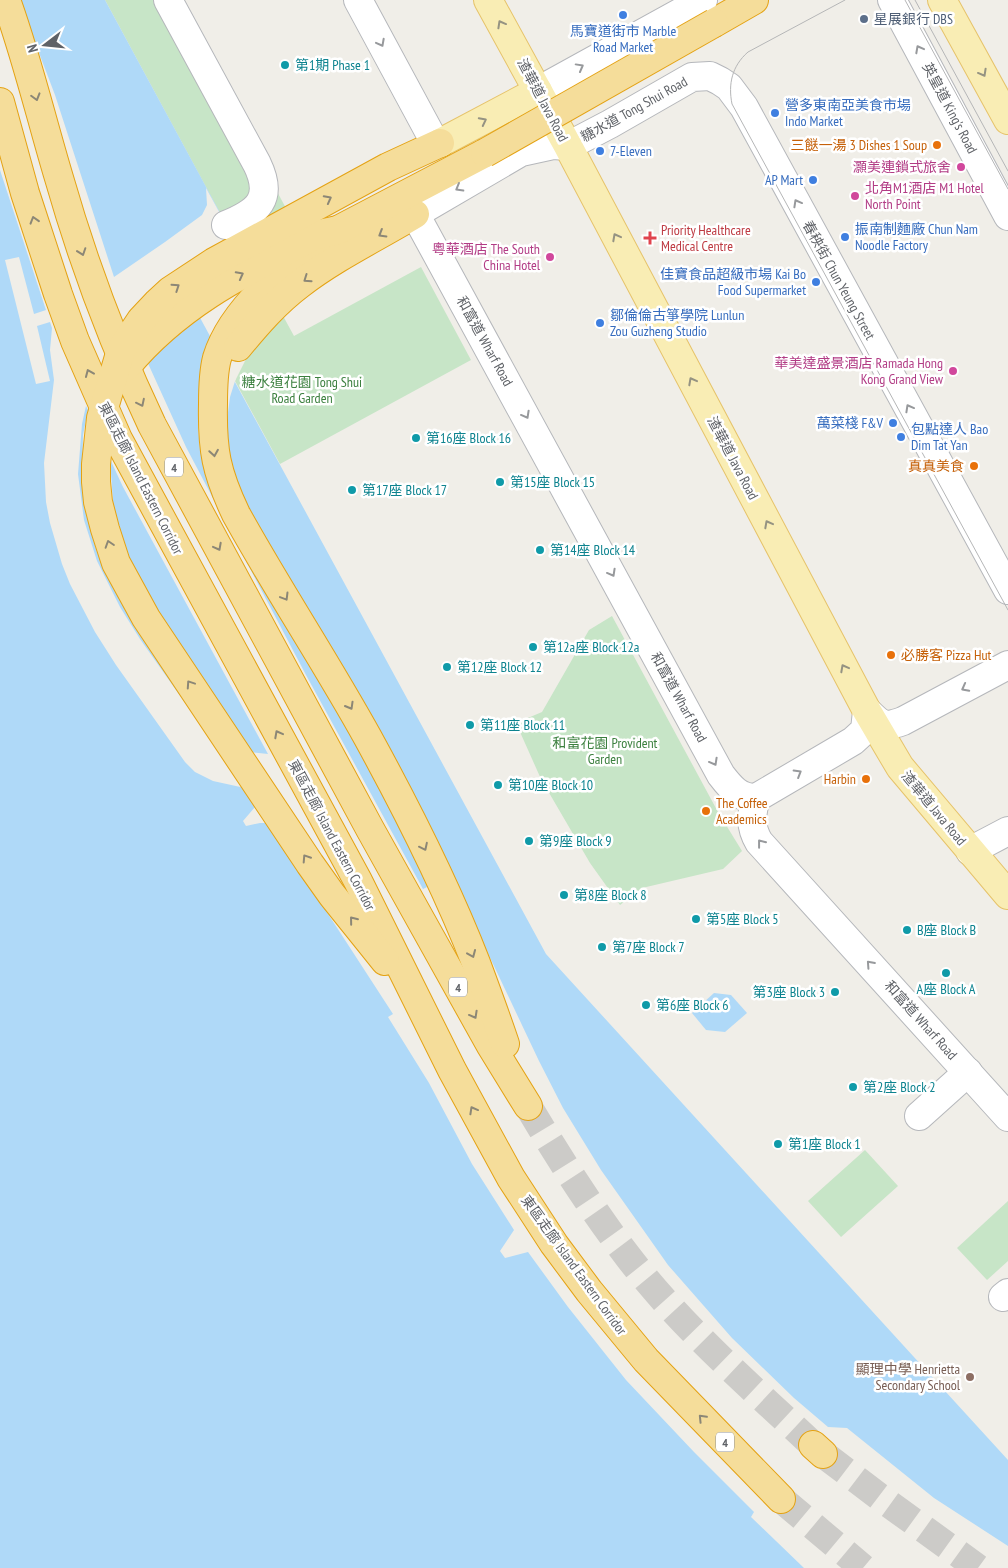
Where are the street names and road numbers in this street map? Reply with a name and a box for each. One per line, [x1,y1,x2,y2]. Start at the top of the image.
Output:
street label: 渣華道 Java Road [513,55,573,145]
street label: 英皇道 King's Road [918,59,982,157]
street label: 糖水道 Tong Shui Road [578,72,690,146]
street label: 春秧街 Chun Yeung Street [799,217,879,343]
street label: 和富道 Wharf Road [453,293,517,389]
street label: 東區走廊 Island Eastern Corridor [95,399,187,557]
street label: 渣華道 Java Road [703,413,763,503]
road number: 4 [165,458,183,477]
street label: 和富道 Wharf Road [647,649,711,745]
street label: 東區走廊 Island Eastern Corridor [284,756,380,914]
street label: 渣華道 Java Road [898,767,970,849]
street label: 和富道 Wharf Road [881,977,961,1063]
road number: 4 [449,978,467,996]
street label: 東區走廊 Island Eastern Corridor [517,1192,631,1339]
road number: 4 [716,1432,734,1451]

